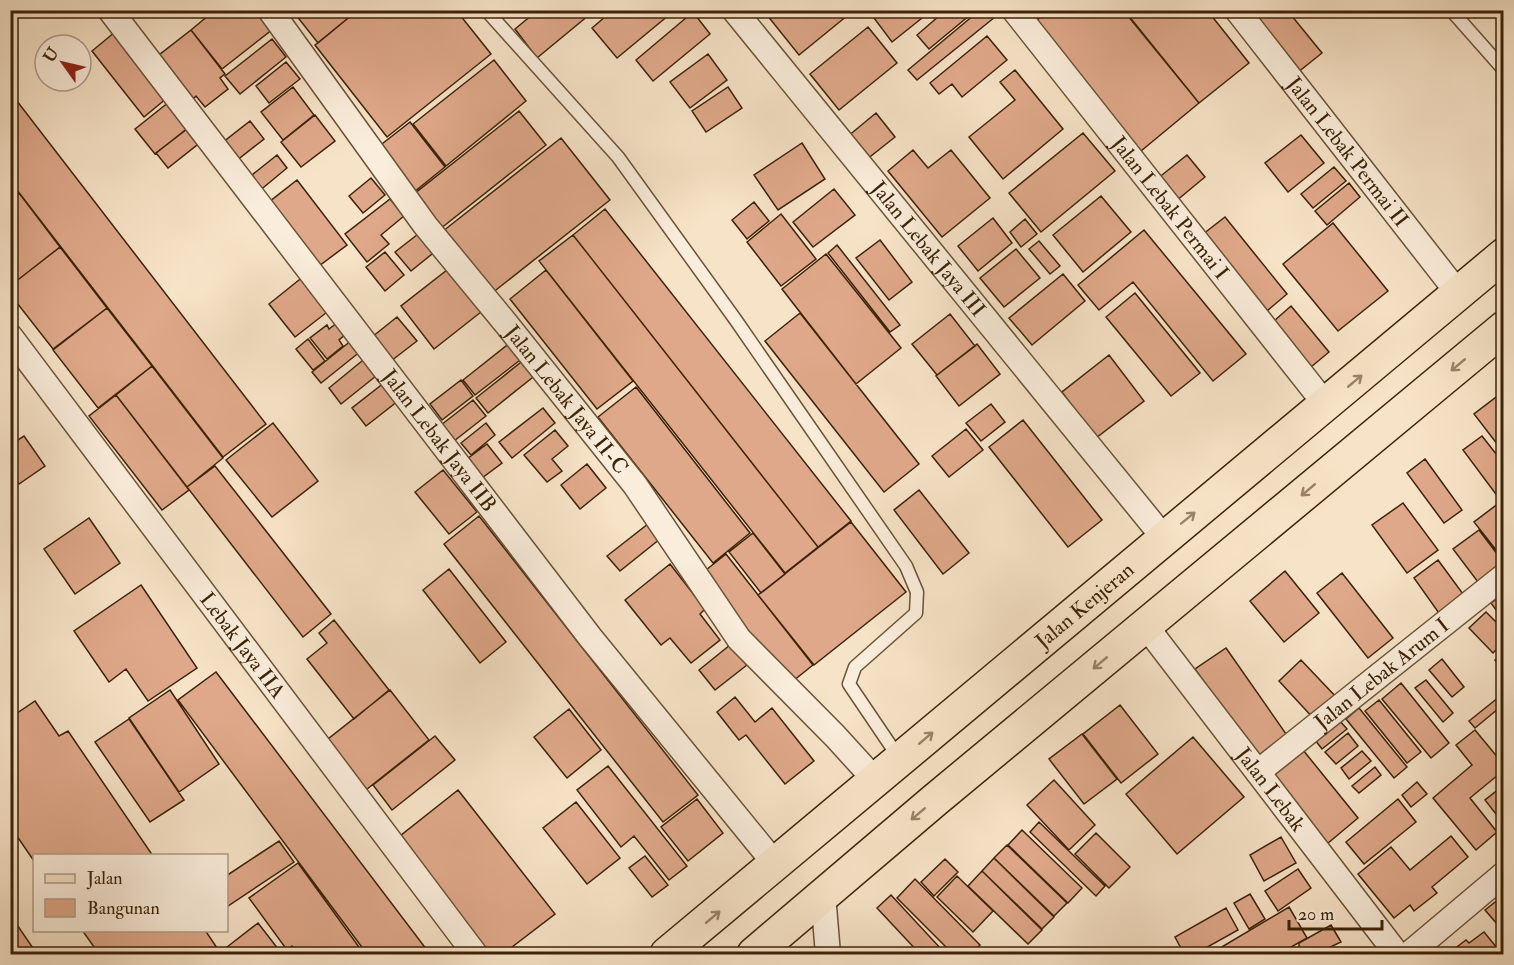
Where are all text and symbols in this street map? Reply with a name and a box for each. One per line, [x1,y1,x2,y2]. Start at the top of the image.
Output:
north arrow [33,33,93,93]
text: U [39,44,64,66]
street label: Jalan Lebak Permai II [1280,70,1415,233]
street label: Jalan Lebak Permai I [1105,130,1235,285]
street label: Jalan Lebak Jaya III [864,175,992,322]
street label: Jalan Lebak Jaya II-C [498,319,635,480]
one-way arrow [1451,359,1467,372]
street label: Jalan Lebak Jaya IIB [376,363,503,517]
one-way arrow [1347,374,1362,388]
one-way arrow [1301,483,1317,496]
one-way arrow [1180,511,1196,524]
street label: Jalan Kenjeran [1029,556,1140,655]
street label: Lebak Jaya IIA [194,587,291,704]
street label: Jalan Lebak Arum I [1308,612,1454,736]
one-way arrow [1092,656,1108,669]
one-way arrow [918,731,933,745]
street label: Jalan Lebak [1229,741,1312,837]
one-way arrow [910,808,926,821]
legend [33,854,228,932]
text: Jalan [86,867,123,890]
scale bar [1289,893,1382,931]
text: Bangunan [87,897,160,920]
text: 20 m [1298,903,1334,926]
one-way arrow [704,911,720,924]

